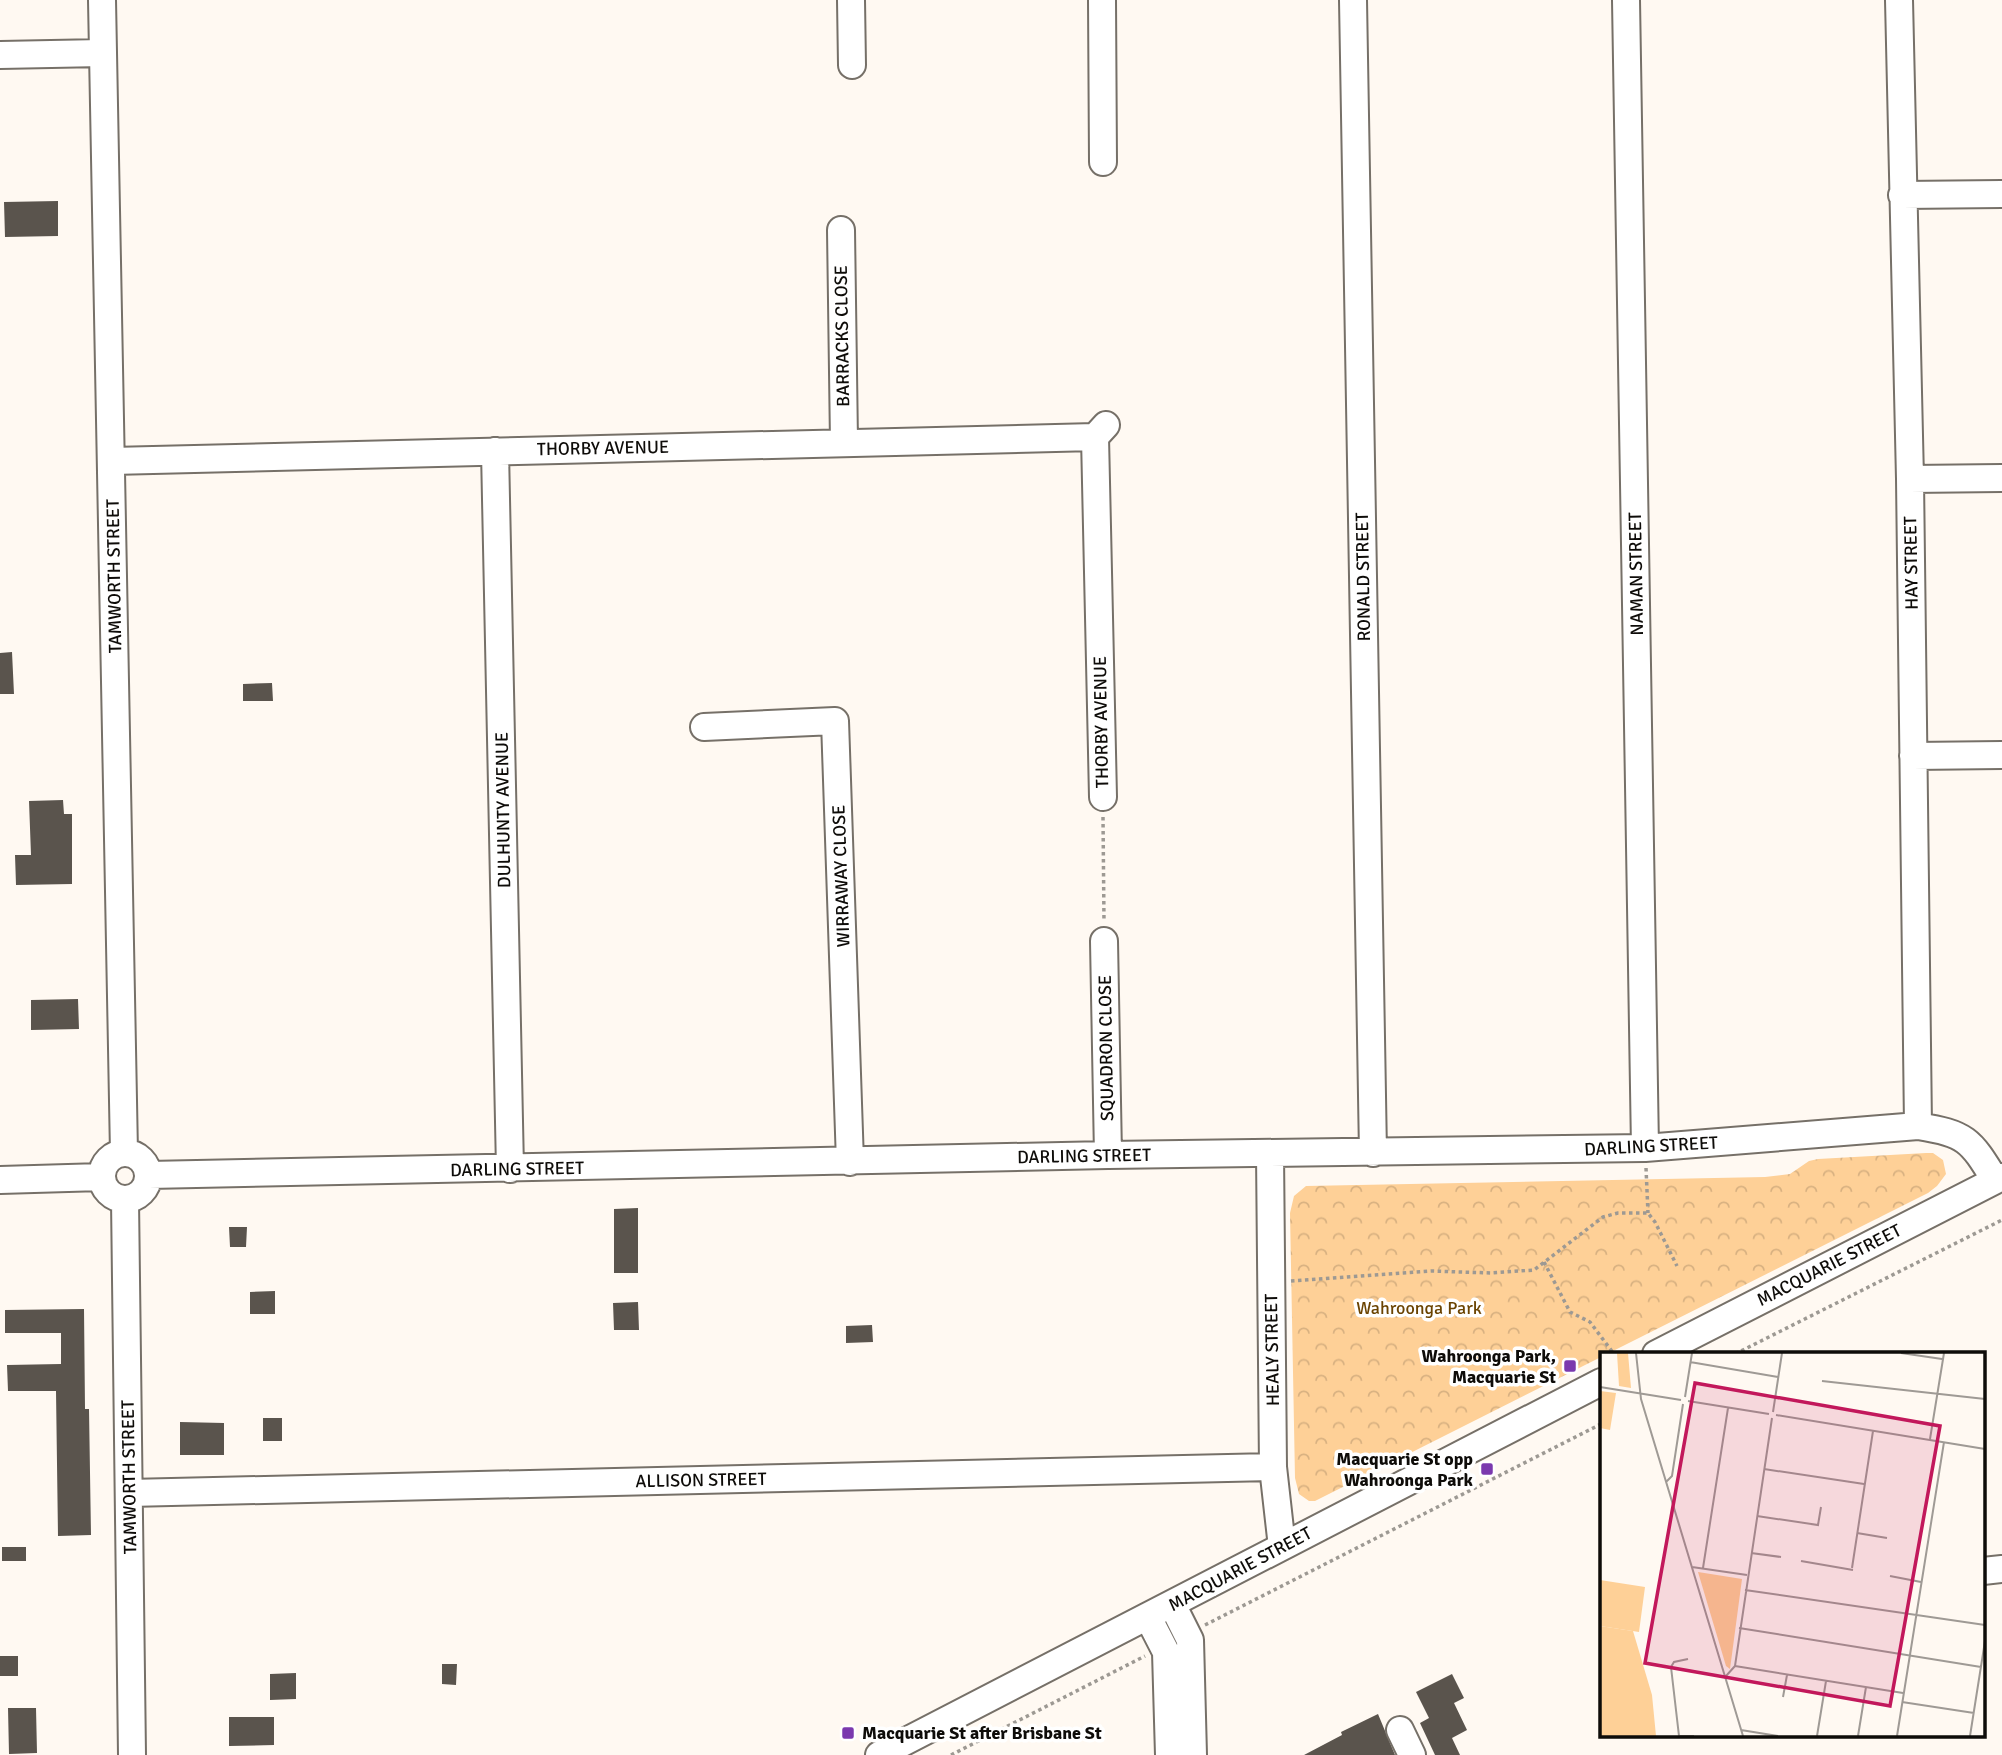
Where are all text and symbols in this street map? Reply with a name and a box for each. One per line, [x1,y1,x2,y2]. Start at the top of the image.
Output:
street label: BARRACKS CLOSE [830,265,854,407]
street label: THORBY AVENUE [537,436,669,460]
street label: TAMWORTH STREET [102,499,126,653]
street label: RONALD STREET [1351,512,1375,642]
street label: NAMAN STREET [1624,512,1648,636]
street label: HAY STREET [1899,516,1923,610]
street label: THORBY AVENUE [1089,656,1113,788]
street label: DULHUNTY AVENUE [491,732,515,888]
street label: WIRRAWAY CLOSE [828,804,854,948]
street label: SQUADRON CLOSE [1094,975,1118,1121]
street label: DARLING STREET [1584,1132,1719,1160]
street label: DARLING STREET [1017,1144,1151,1168]
street label: DARLING STREET [450,1157,584,1181]
street label: MACQUARIE STREET [1753,1219,1905,1311]
street label: HEALY STREET [1260,1293,1284,1406]
park label: Wahroonga Park [1356,1297,1482,1319]
place label: Wahroonga Park, Macquarie St [1422,1345,1556,1388]
inset map [1600,1352,1984,1738]
marker: Wahroonga Park, Macquarie St [1562,1358,1578,1374]
street label: TAMWORTH STREET [117,1400,141,1554]
place label: Macquarie St opp Wahroonga Park [1336,1448,1474,1491]
marker: Macquarie St opp Wahroonga Park [1479,1461,1495,1477]
street label: ALLISON STREET [635,1468,767,1492]
street label: MACQUARIE STREET [1165,1522,1316,1616]
place label: Macquarie St after Brisbane St [862,1722,1102,1744]
marker: Macquarie St after Brisbane St [840,1725,856,1741]

